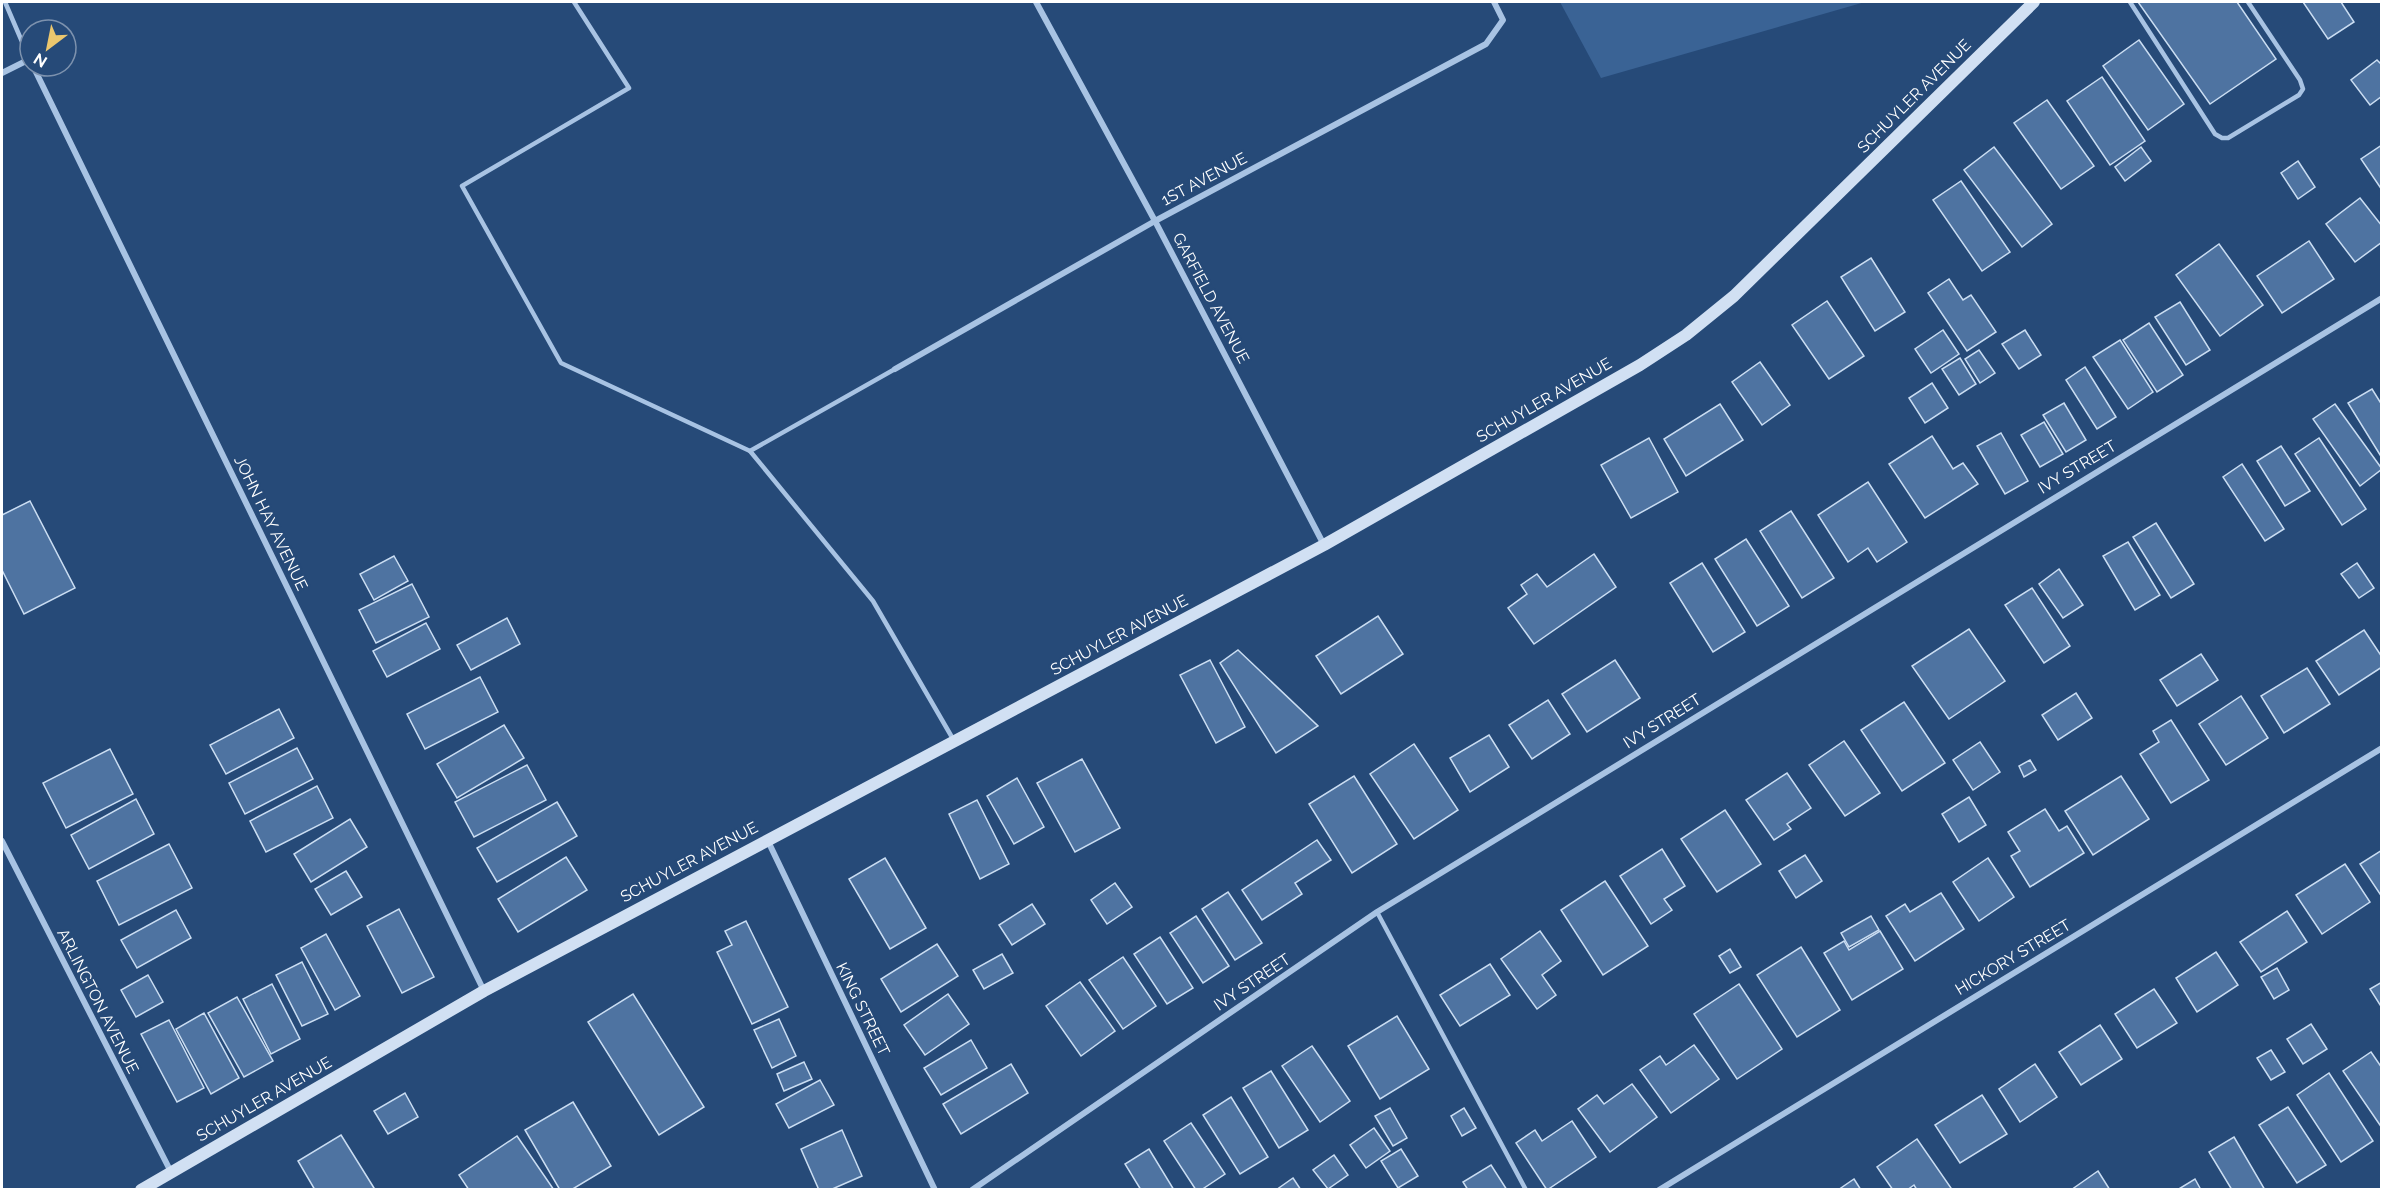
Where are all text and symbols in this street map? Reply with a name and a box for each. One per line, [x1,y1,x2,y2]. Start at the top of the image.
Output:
north arrow [18,18,78,78]
street label: SCHUYLER AVENUE [1853,35,1975,157]
text: N [30,49,51,72]
street label: 1ST AVENUE [1158,148,1250,209]
street label: GARFIELD AVENUE [1169,230,1254,367]
street label: SCHUYLER AVENUE [1473,353,1615,446]
street label: IVY STREET [2034,436,2120,498]
street label: JOHN HAY AVENUE [230,453,312,594]
street label: SCHUYLER AVENUE [1047,591,1191,679]
street label: IVY STREET [1620,690,1705,752]
street label: SCHUYLER AVENUE [617,818,761,906]
street label: HICKORY STREET [1952,915,2074,999]
street label: ARLINGTON AVENUE [53,925,143,1077]
street label: IVY STREET [1210,949,1294,1014]
street label: KING STREET [832,959,894,1059]
street label: SCHUYLER AVENUE [193,1052,335,1145]

